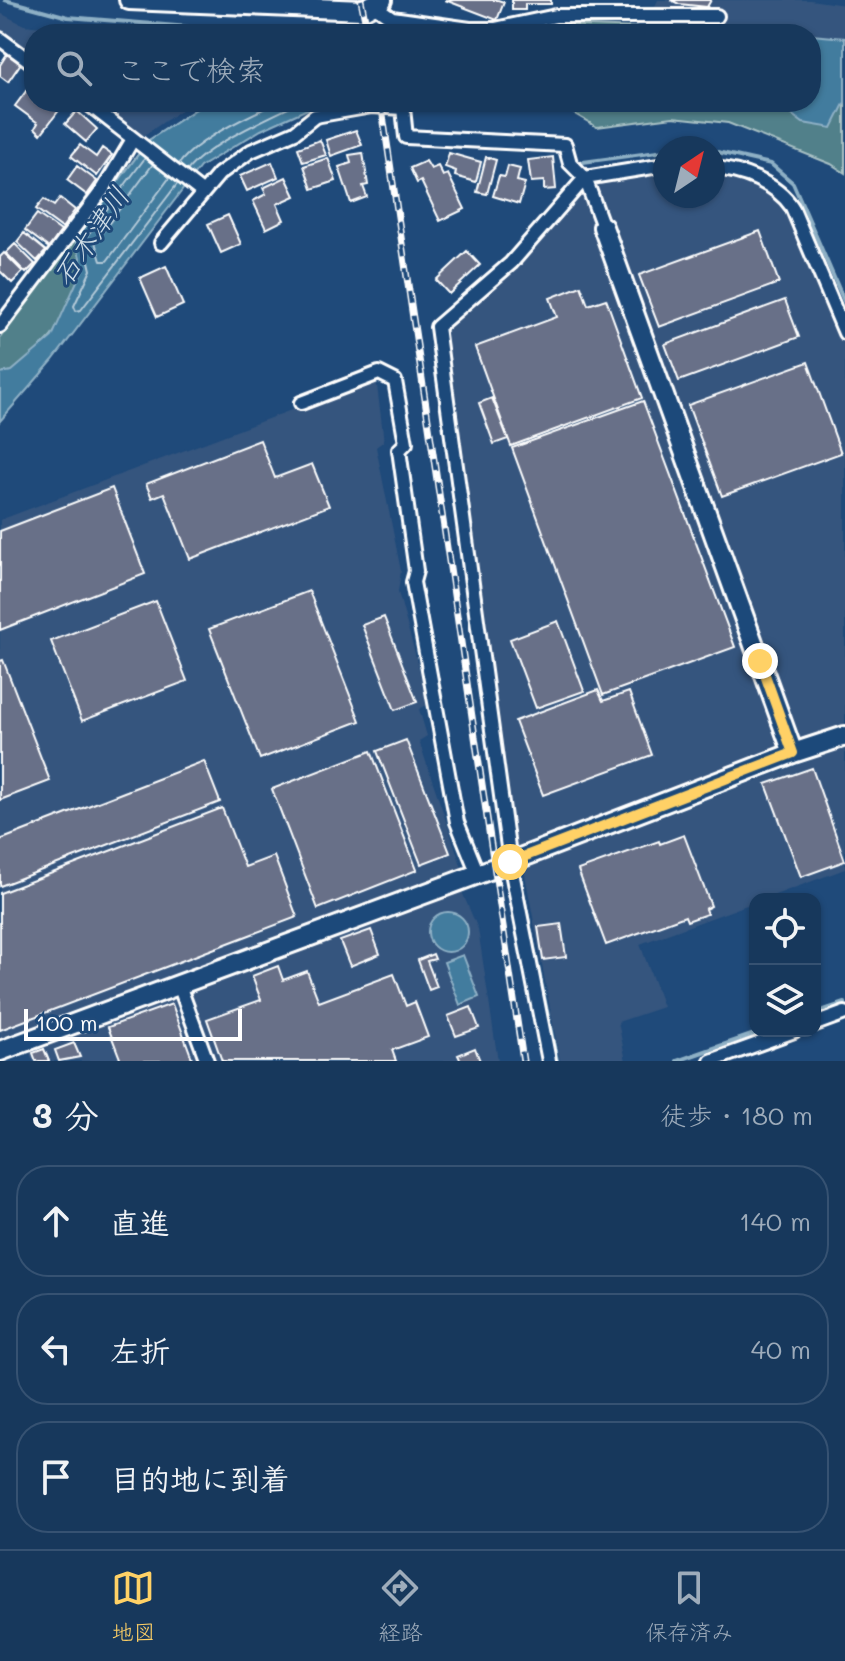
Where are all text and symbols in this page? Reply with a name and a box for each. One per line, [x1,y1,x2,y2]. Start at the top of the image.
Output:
search box [24,24,821,112]
icon: search [52,46,96,90]
text: ここで検索 [116,49,266,89]
north arrow [653,136,725,208]
water label: 石木津川 [44,179,136,292]
route end [742,643,778,679]
route start [492,844,528,880]
map controls [749,893,821,1037]
button: locate [749,893,821,965]
button: layers [749,965,821,1037]
scale bar [24,1005,242,1041]
text: 100 m [36,1008,98,1037]
text: 3 分 [32,1092,99,1137]
text: 徒歩 · 180 m [661,1098,813,1132]
icon: ahead [34,1199,78,1243]
text: 直進 [110,1202,170,1242]
text: 140 m [739,1204,811,1238]
icon: left [34,1327,78,1371]
text: 左折 [110,1330,170,1370]
text: 40 m [751,1332,811,1366]
icon: arrive [34,1455,78,1499]
text: 目的地に到着 [110,1458,290,1498]
tab: 地図 [111,1566,156,1646]
tab: 経路 [378,1566,423,1646]
tab: 保存済み [645,1566,734,1646]

